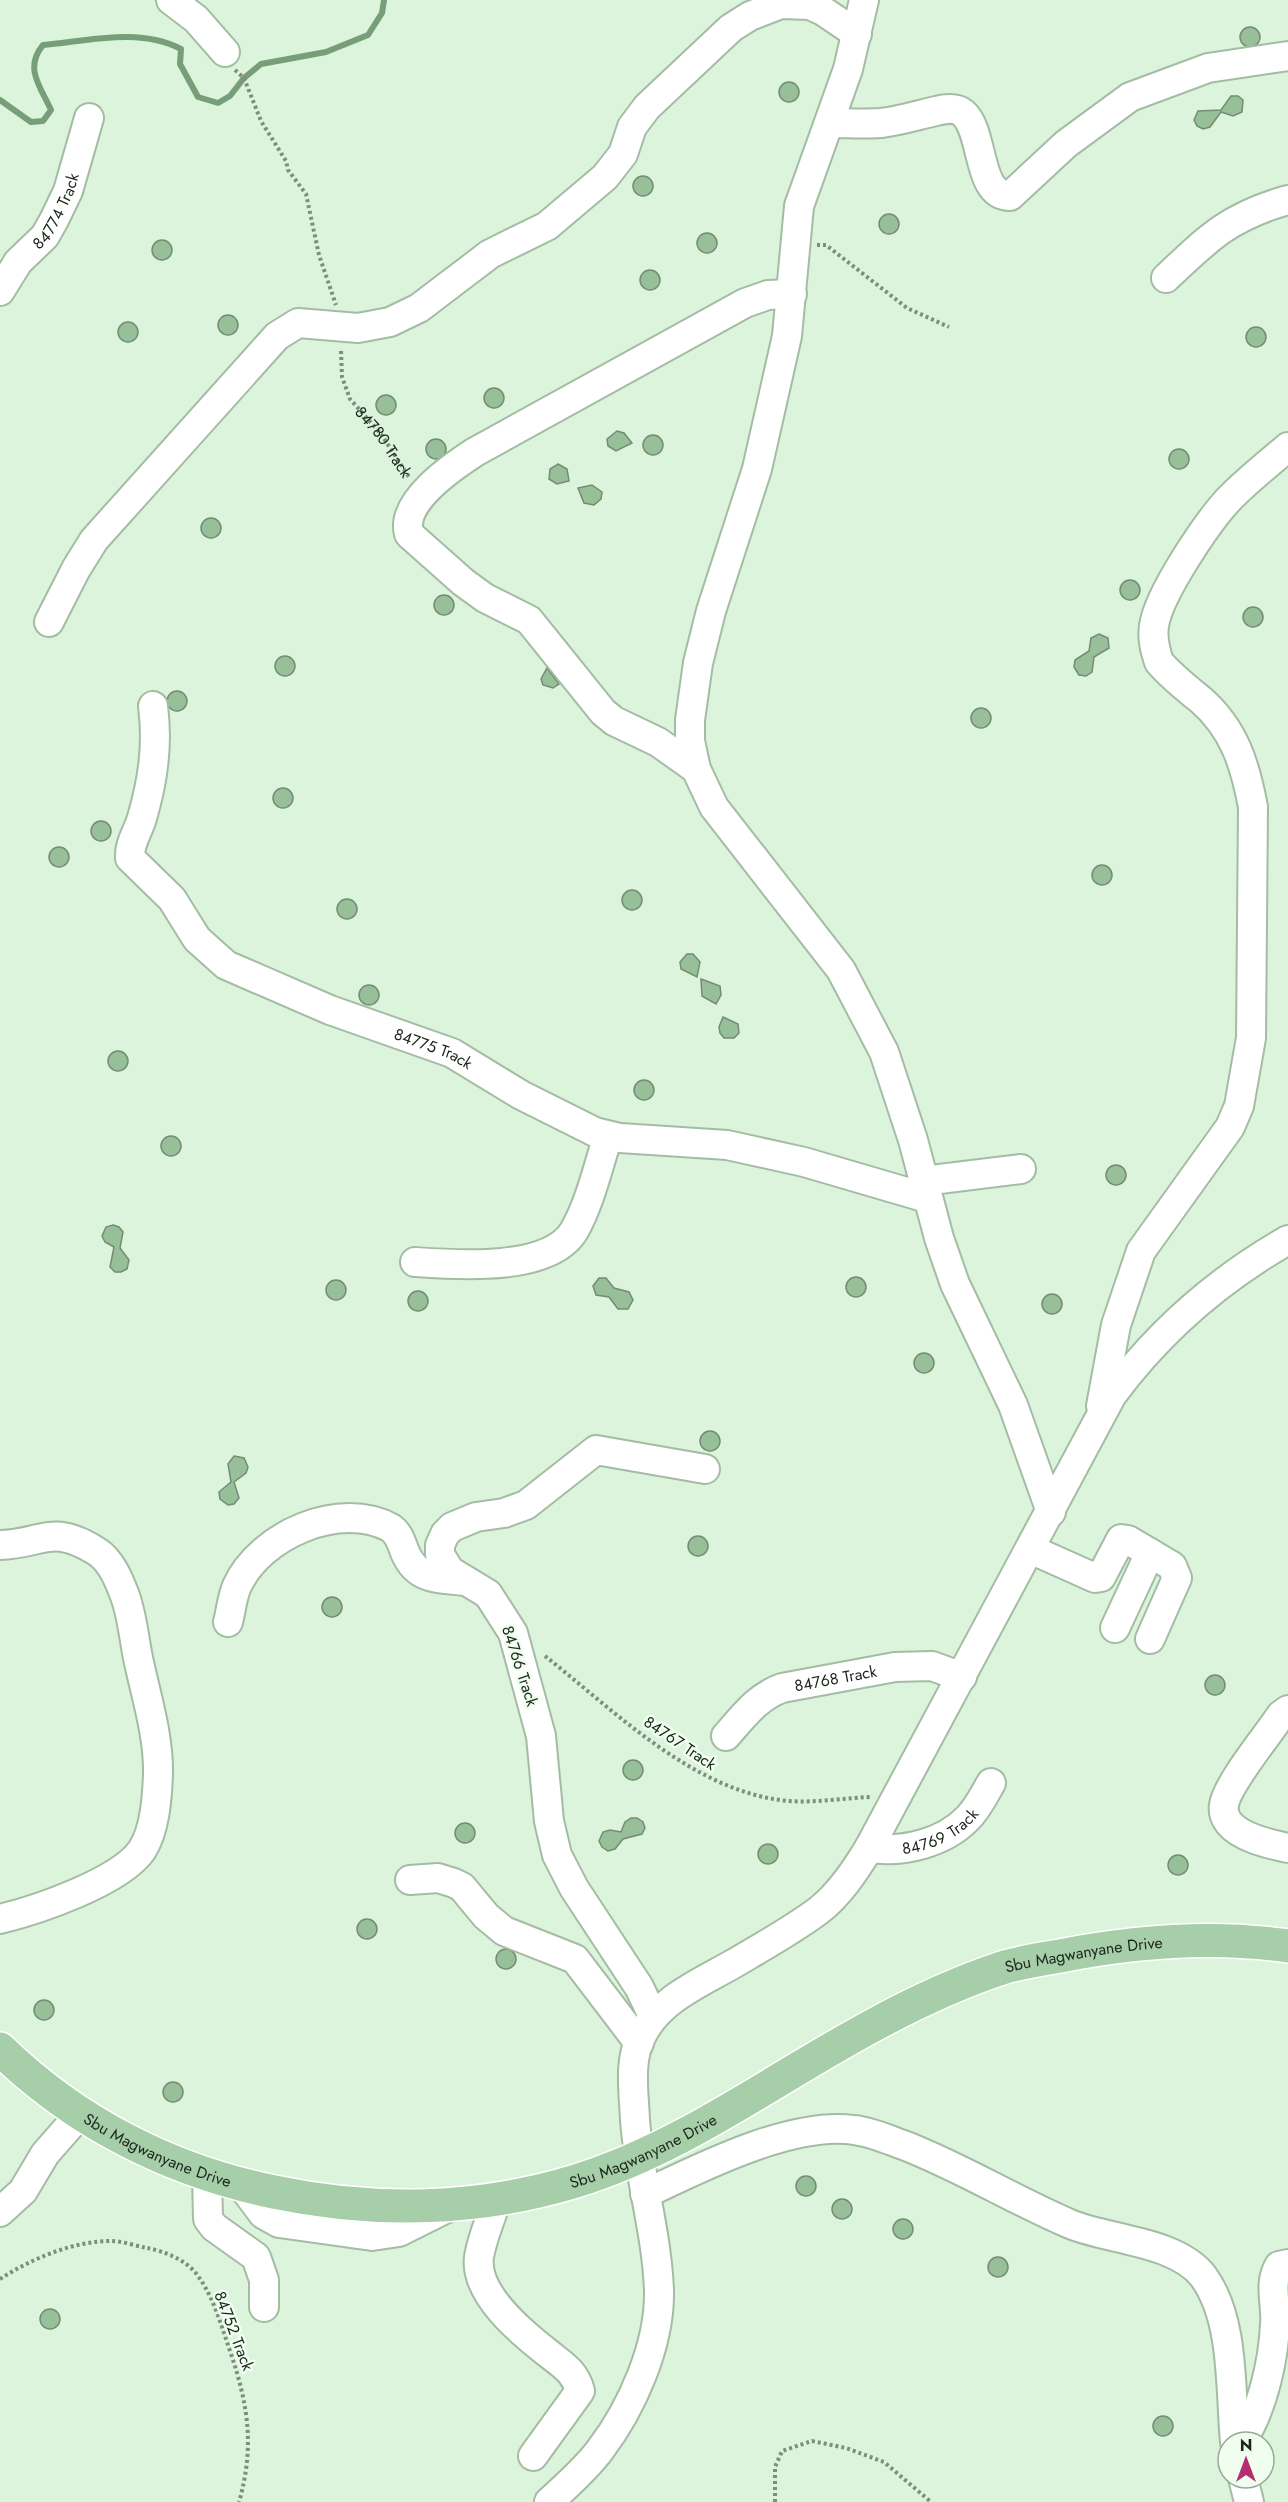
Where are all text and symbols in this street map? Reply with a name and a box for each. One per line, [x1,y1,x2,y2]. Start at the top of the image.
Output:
street label: 84774 Track [27,169,84,254]
street label: 84780 Track [350,401,418,483]
street label: 84775 Track [391,1022,478,1075]
street label: 84766 Track [496,1623,544,1710]
street label: 84768 Track [792,1659,879,1697]
street label: 84767 Track [639,1710,722,1776]
street label: 84769 Track [900,1803,984,1860]
street label: Sbu Magwanyane Drive [1002,1930,1163,1978]
street label: Sbu Magwanyane Drive [79,2107,234,2193]
street label: Sbu Magwanyane Drive [566,2108,721,2194]
street label: 84752 Track [208,2288,260,2375]
north arrow [1216,2430,1276,2490]
text: N [1240,2434,1252,2457]

